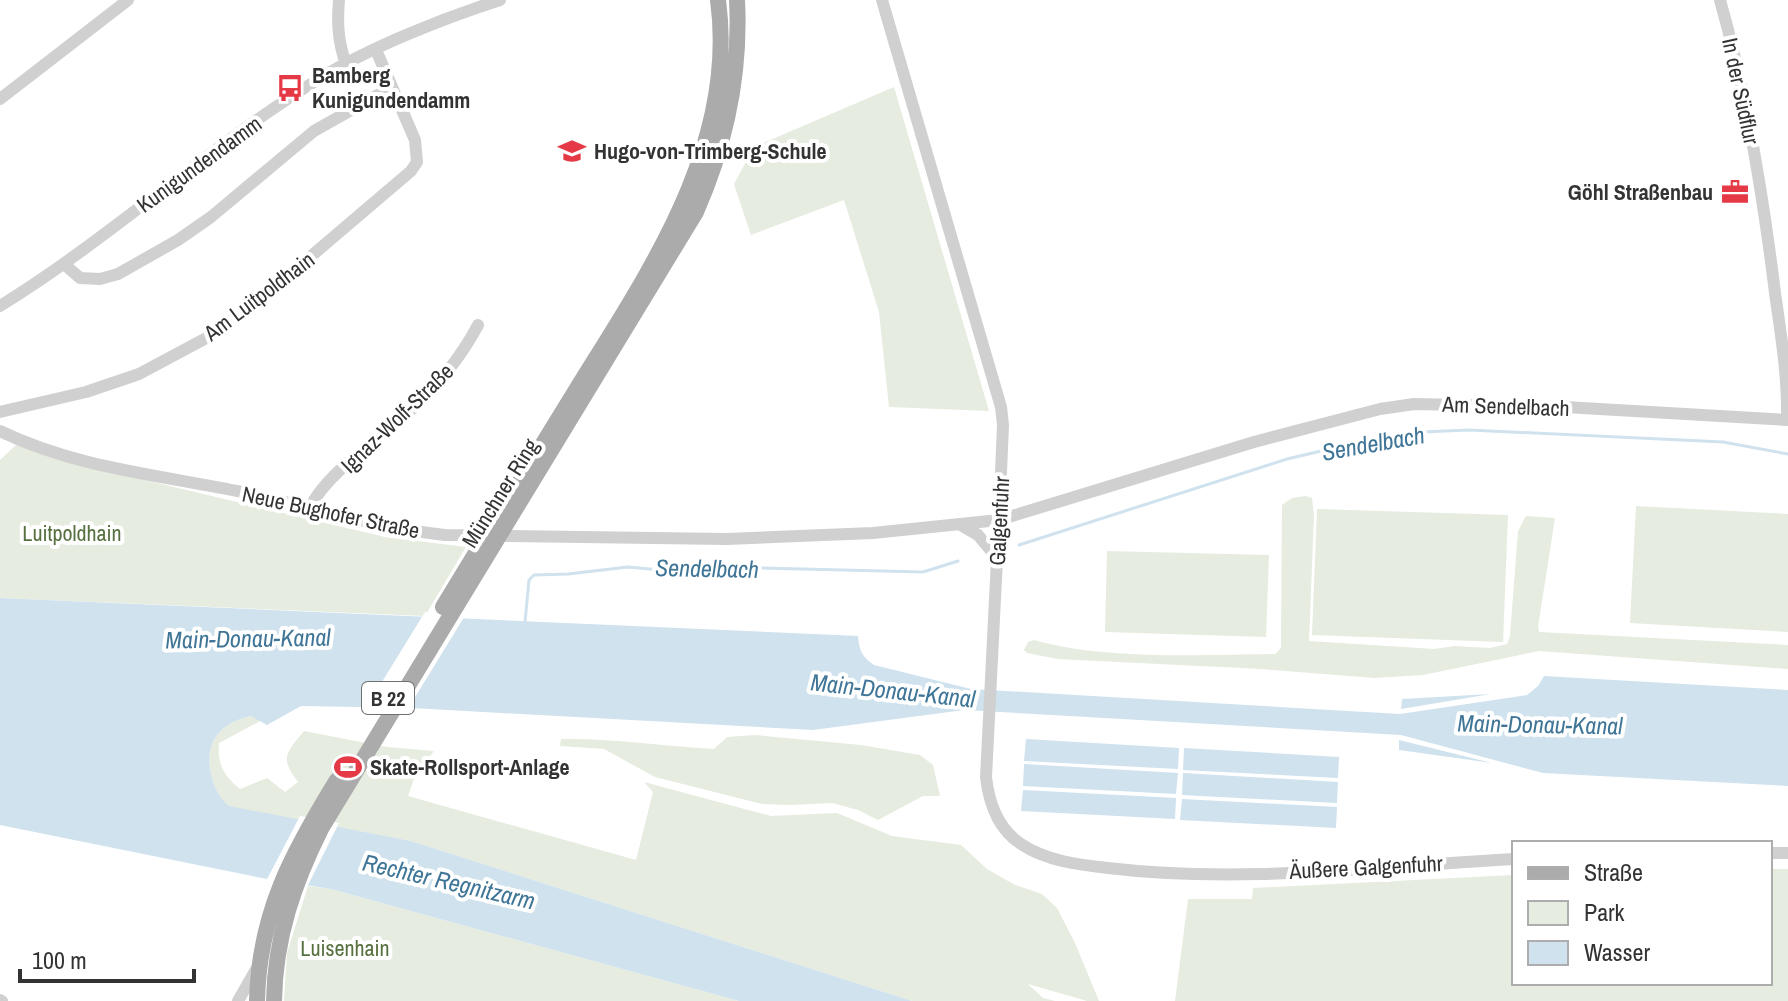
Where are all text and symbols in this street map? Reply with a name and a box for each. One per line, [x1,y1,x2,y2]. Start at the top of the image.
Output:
street label: In der Südflur [1715,35,1767,147]
place label: Bamberg Kunigundendamm [312,60,470,115]
bus stop icon: Bamberg Kunigundendamm [275,73,305,103]
street label: Kunigundendamm [131,109,267,219]
school or university icon: Hugo-von-Trimberg-Schule [557,136,587,166]
place label: Hugo-von-Trimberg-Schule [594,136,827,166]
place label: Göhl Straßenbau [1568,177,1713,207]
office icon: Göhl Straßenbau [1720,177,1750,207]
street label: Am Luitpoldhain [197,244,320,348]
street label: Ignaz-Wolf-Straße [334,356,460,480]
street label: Am Sendelbach [1441,389,1570,423]
water label: Sendelbach [1319,418,1427,468]
street label: Münchner Ring [455,433,545,553]
street label: Galgenfuhr [982,476,1016,566]
street label: Neue Bughofer Straße [240,479,422,545]
park label: Luitpoldhain [22,518,122,548]
water label: Sendelbach [655,551,759,585]
water label: Main-Donau-Kanal [165,621,331,655]
water label: Main-Donau-Kanal [809,665,977,715]
road number: B 22 [362,682,414,714]
water label: Main-Donau-Kanal [1457,707,1623,741]
sports icon: Skate-Rollsport-Anlage [333,752,363,782]
place label: Skate-Rollsport-Anlage [370,752,569,782]
legend [1512,841,1772,985]
water label: Rechter Regnitzarm [360,846,538,916]
street label: Äußere Galgenfuhr [1288,848,1443,886]
text: Straße [1584,856,1643,888]
text: Park [1584,896,1625,928]
scale bar [20,933,194,983]
park label: Luisenhain [300,933,390,963]
text: Wasser [1584,936,1650,968]
text: 100 m [32,944,87,976]

